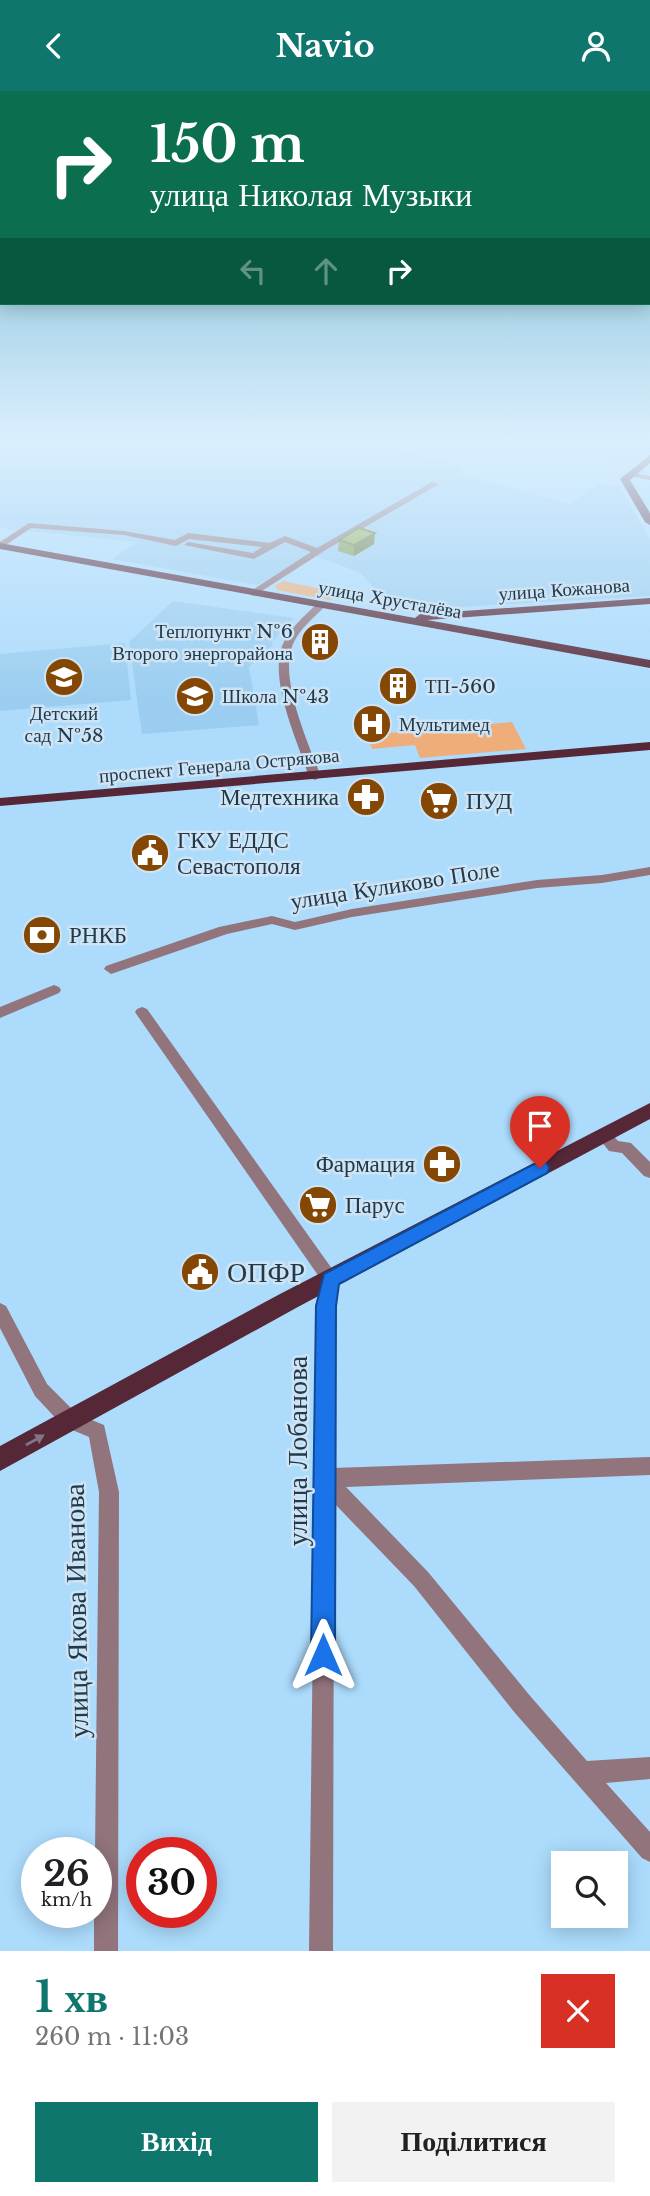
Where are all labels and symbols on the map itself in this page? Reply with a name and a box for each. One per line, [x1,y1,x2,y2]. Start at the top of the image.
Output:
street label: улица Кожанова [498,573,631,606]
street label: улица Хрусталёва [316,576,464,624]
place label: Теплопункт №6 Второго энергорайона [112,620,294,665]
building icon: Теплопункт №6 Второго энергорайона [299,621,341,663]
school or university icon: Детский сад №58 [43,656,85,698]
building icon: ТП-560 [377,665,419,707]
school or university icon: Школа №43 [174,675,216,717]
place label: ТП-560 [425,675,496,698]
place label: Школа №43 [222,685,329,708]
place label: Детский сад №58 [25,702,103,747]
hospital icon: Мультимед [351,703,393,745]
place label: Мультимед [399,713,490,736]
street label: проспект Генерала Острякова [98,743,341,787]
pharmacy icon: Медтехника [345,776,387,818]
supermarket icon: ПУД [418,780,460,822]
place label: Медтехника [220,783,339,811]
place label: ПУД [466,787,513,815]
place label: ГКУ ЕДДС Севастополя [177,826,301,880]
public building icon: ГКУ ЕДДС Севастополя [129,832,171,874]
street label: улица Куликово Поле [289,855,501,915]
bank icon: РНКБ [21,914,63,956]
place label: РНКБ [69,921,127,949]
pin [510,1096,570,1168]
pharmacy icon: Фармация [421,1143,463,1185]
place label: Фармация [316,1150,415,1178]
supermarket icon: Парус [297,1184,339,1226]
place label: Парус [345,1191,405,1219]
public building icon: ОПФР [179,1251,221,1293]
place label: ОПФР [227,1255,305,1290]
street label: улица Лобанова [280,1355,315,1546]
one-way arrow [25,1434,45,1446]
street label: улица Якова Иванова [57,1483,96,1739]
position arrow [286,1618,360,1692]
speed limit sign: 30 [126,1837,217,1928]

